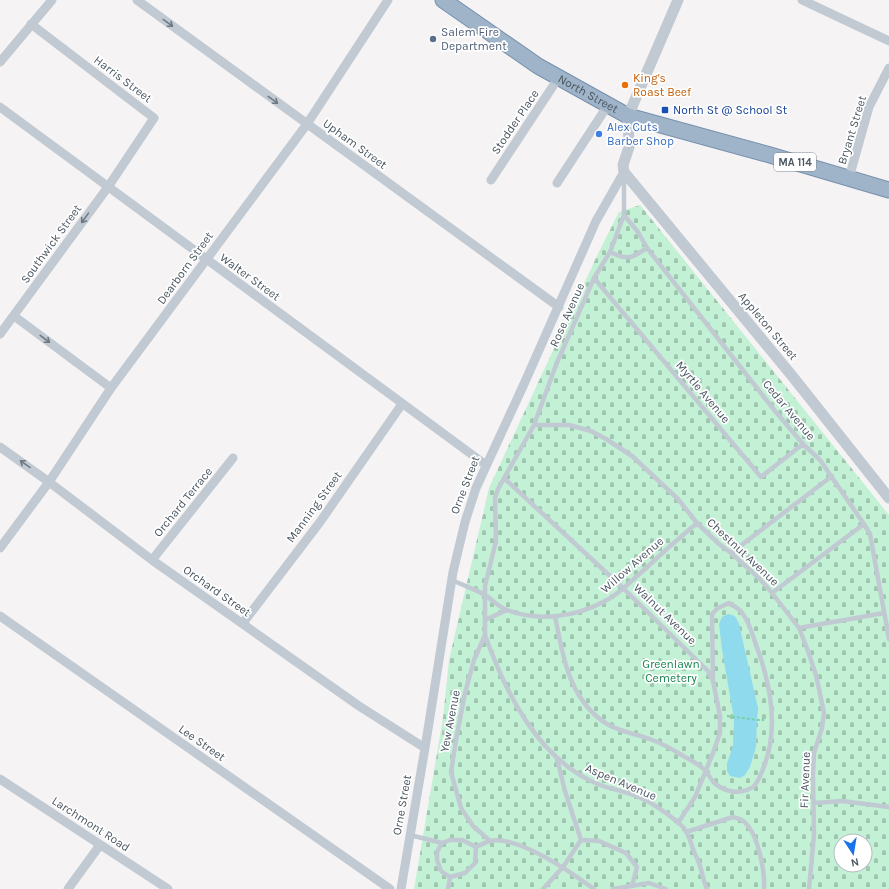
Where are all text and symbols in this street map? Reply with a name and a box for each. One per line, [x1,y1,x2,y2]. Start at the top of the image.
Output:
one-way arrow [163,19,174,27]
place label: Salem Fire Department [441,25,507,53]
marker: Salem Fire Department [428,34,438,44]
street label: Harris Street [91,53,155,106]
place label: King's Roast Beef [633,71,692,99]
street label: North Street [556,72,621,116]
marker: King's Roast Beef [620,80,630,90]
street label: Stodder Place [488,87,542,157]
street label: Bryant Street [835,93,869,166]
one-way arrow [268,95,279,104]
place label: North St @ School St [673,103,788,117]
marker: North St @ School St [660,105,670,115]
street label: Upham Street [320,116,390,172]
place label: Alex Cuts Barber Shop [607,120,674,148]
marker: Alex Cuts Barber Shop [594,129,604,139]
road number: MA 114 [774,153,816,171]
street label: Southwick Street [18,202,85,286]
one-way arrow [81,213,89,224]
street label: Dearborn Street [154,229,216,307]
street label: Walter Street [217,250,283,304]
street label: Rose Avenue [547,281,587,349]
street label: Appleton Street [735,289,801,363]
one-way arrow [40,335,51,343]
street label: Myrtle Avenue [673,358,733,426]
street label: Cedar Avenue [760,377,818,443]
street label: Orne Street [447,453,483,516]
one-way arrow [19,460,30,468]
street label: Orchard Terrace [151,464,215,540]
street label: Manning Street [283,468,345,545]
street label: Chestnut Avenue [704,515,782,589]
street label: Willow Avenue [598,534,666,596]
street label: Orchard Street [180,563,254,620]
street label: Walnut Avenue [631,581,699,647]
park label: Greenlawn Cemetery [642,657,700,685]
street label: Yew Avenue [437,689,463,753]
street label: Lee Street [176,722,228,764]
street label: Fir Avenue [797,751,813,809]
street label: Aspen Avenue [583,761,659,803]
street label: Orne Street [390,773,414,836]
street label: Larchmont Road [49,794,133,854]
north arrow [833,833,873,873]
text: N [850,855,860,869]

